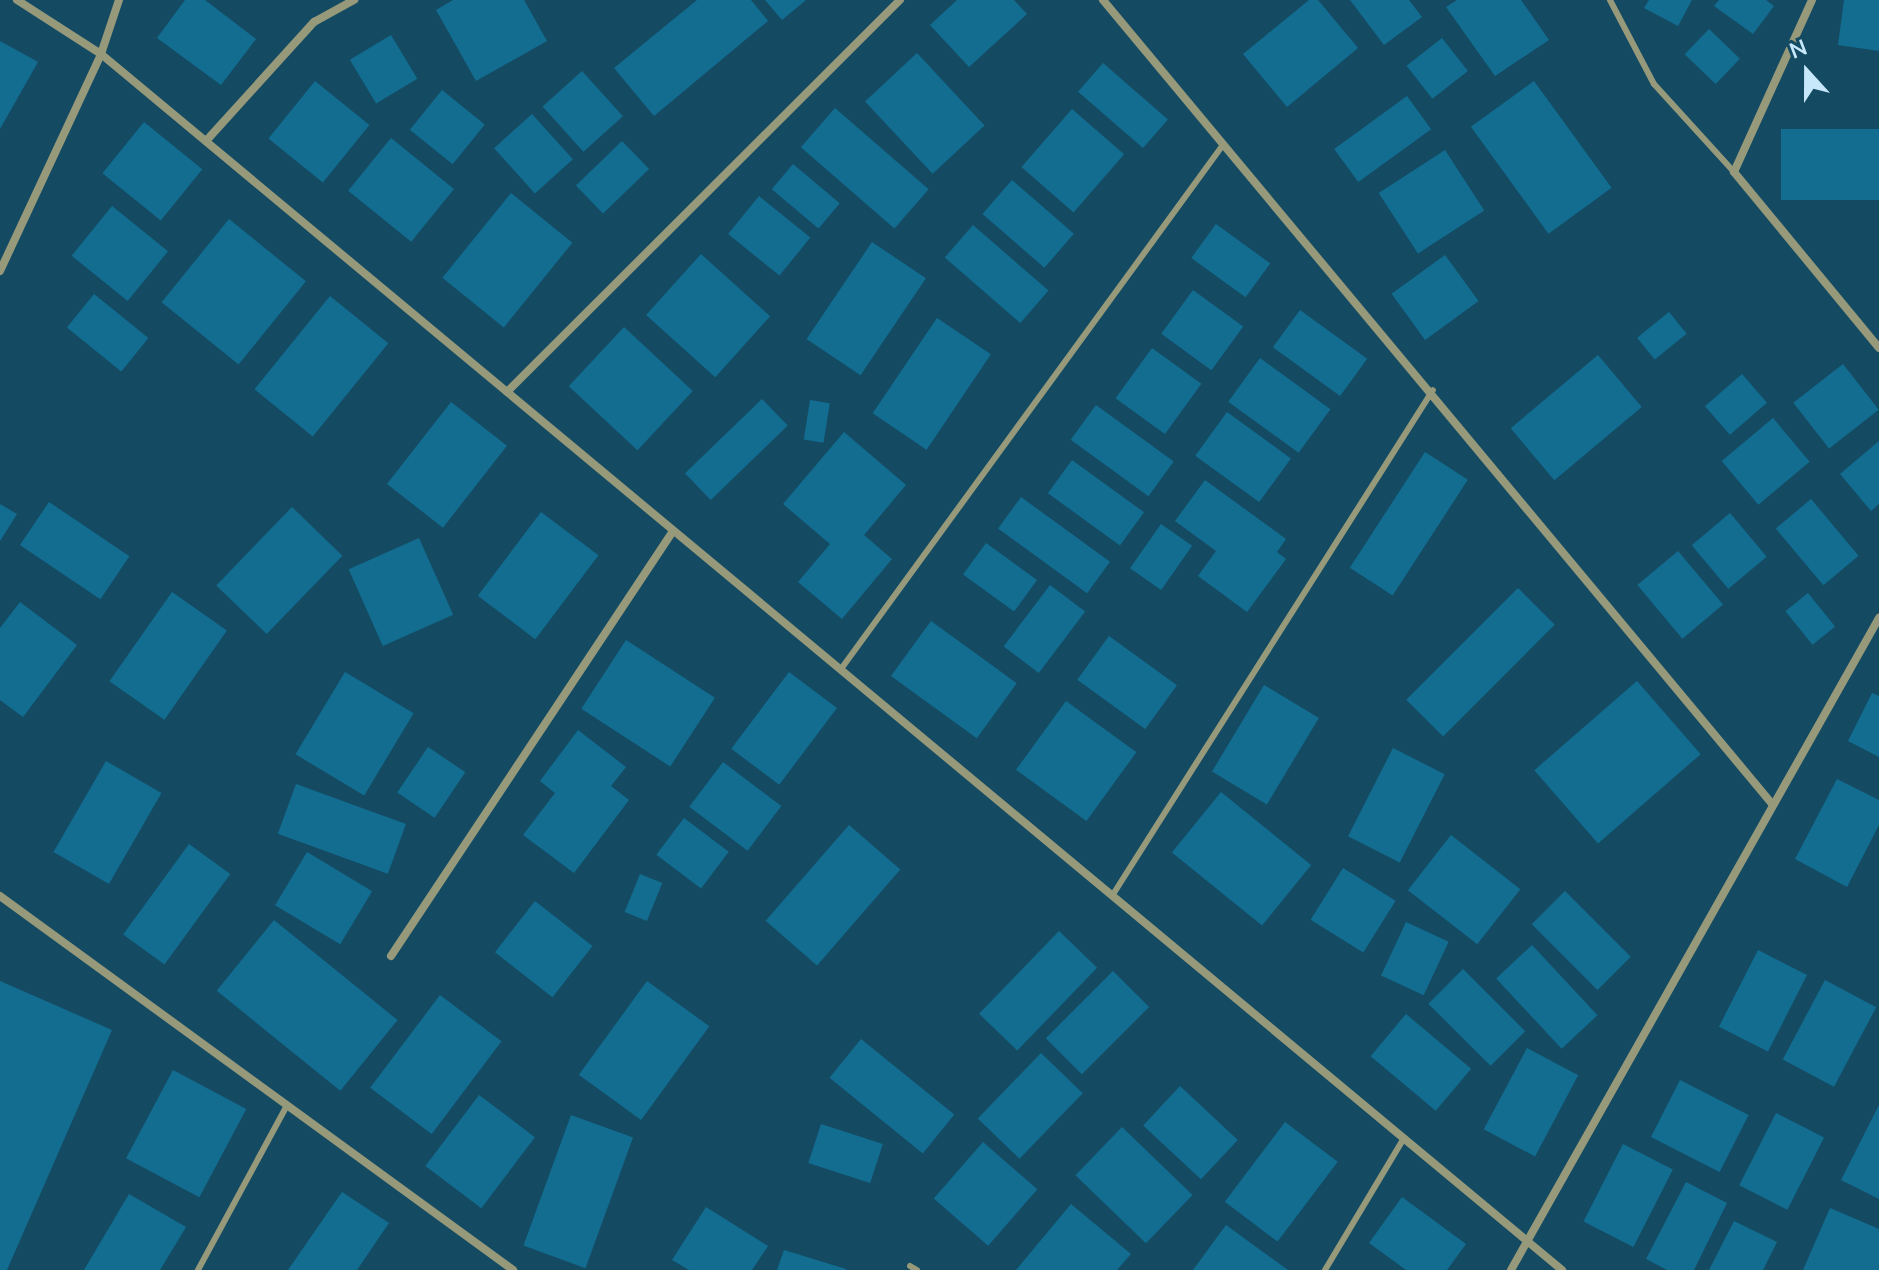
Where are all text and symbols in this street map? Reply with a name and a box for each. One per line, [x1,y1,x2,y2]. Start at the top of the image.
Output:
north arrow [1767,32,1847,112]
text: N [1785,33,1811,67]

